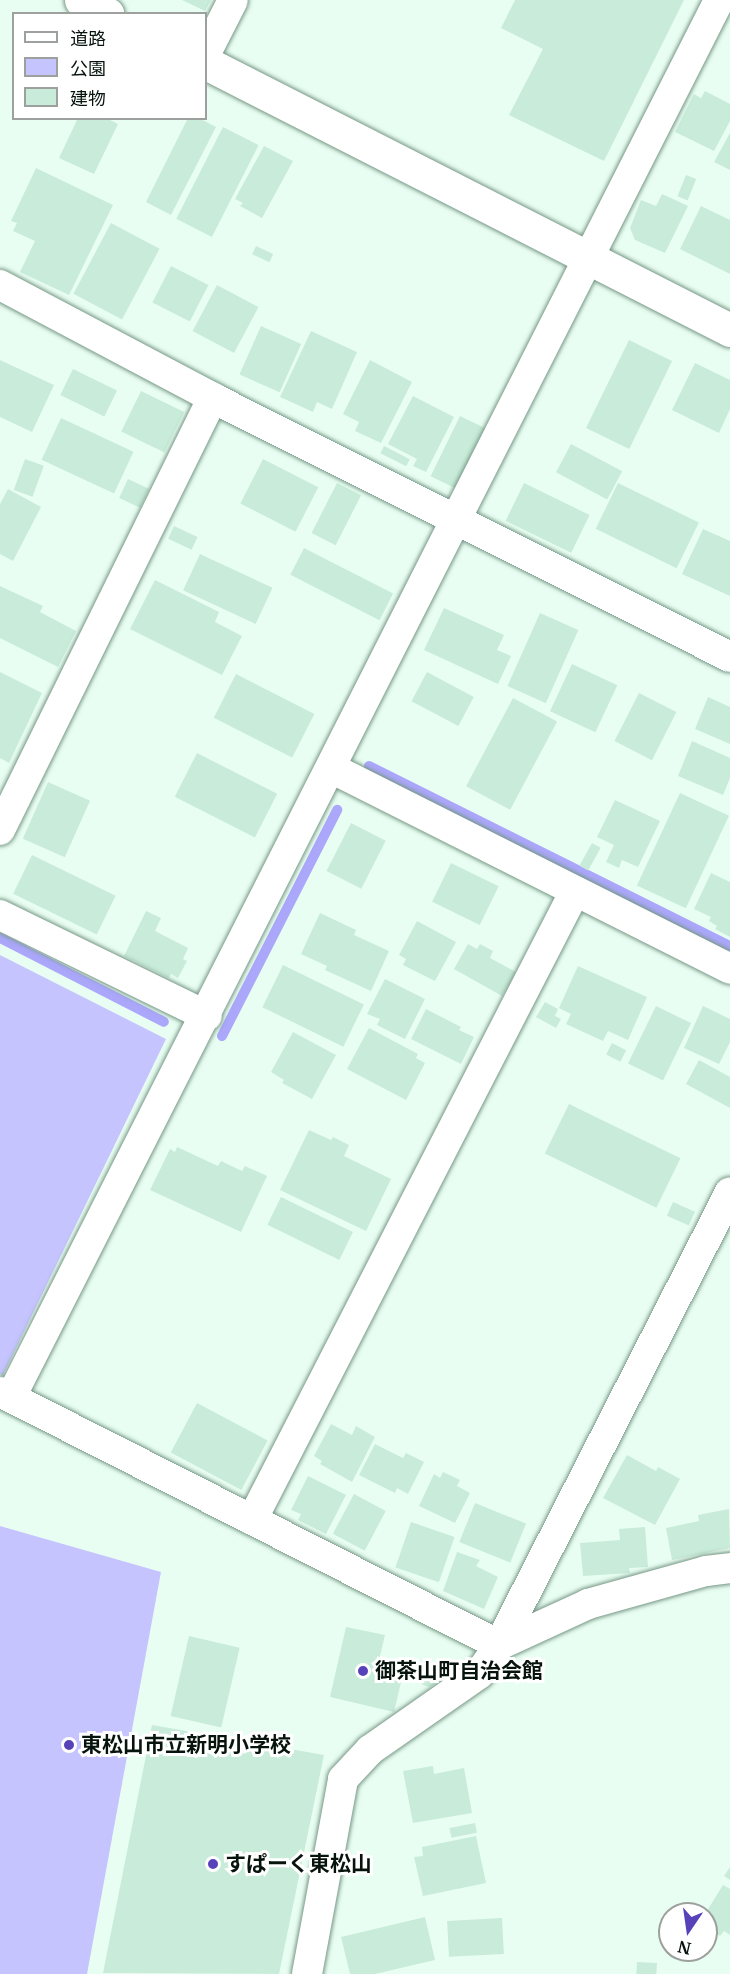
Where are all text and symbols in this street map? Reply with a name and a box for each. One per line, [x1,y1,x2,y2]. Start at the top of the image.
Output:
legend [12,12,207,120]
text: 道路 [70,27,106,50]
text: 公園 [70,57,106,80]
text: 建物 [70,87,106,110]
place label: 御茶山町自治会館 [375,1658,543,1684]
marker: 御茶山町自治会館 [356,1664,370,1678]
place label: 東松山市立新明小学校 [81,1732,291,1758]
marker: 東松山市立新明小学校 [62,1738,76,1752]
place label: すぱーく東松山 [225,1851,372,1877]
marker: すぱーく東松山 [206,1857,220,1871]
north arrow [658,1902,718,1962]
text: N [676,1936,693,1959]

